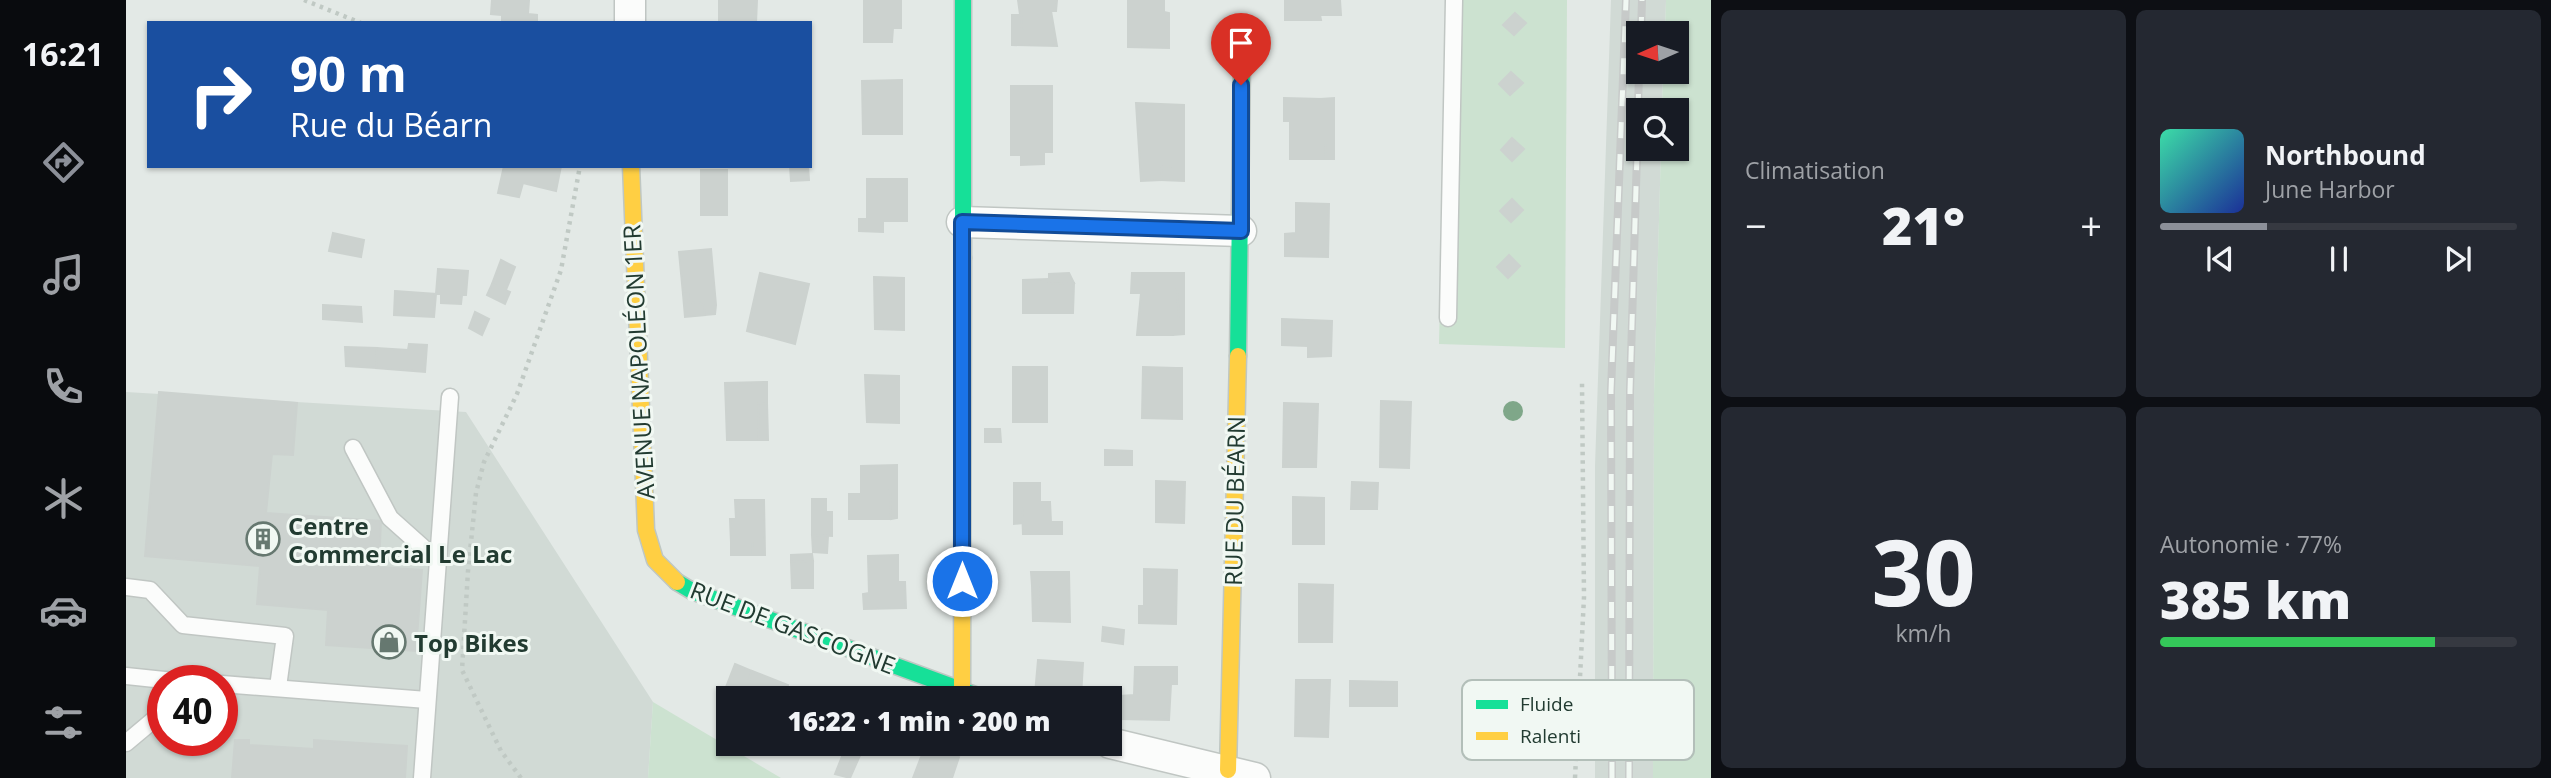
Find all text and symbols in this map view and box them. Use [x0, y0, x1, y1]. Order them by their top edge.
pin [1211, 13, 1271, 85]
north arrow [1626, 21, 1689, 84]
map controls [1626, 21, 1689, 161]
icon: arrive [1222, 24, 1260, 62]
text: 16:21 [22, 32, 104, 75]
text: 90 m [290, 40, 407, 106]
icon: right [175, 49, 266, 140]
button: search [1626, 98, 1689, 161]
text: Rue du Béarn [290, 103, 492, 146]
text: Northbound [2265, 137, 2426, 173]
icon: directions [39, 138, 88, 187]
text: Climatisation [1745, 154, 1885, 186]
text: June Harbor [2265, 173, 2395, 205]
text: 21° [1882, 189, 1965, 260]
text: − [1745, 199, 1767, 251]
text: + [2080, 199, 2102, 251]
street label: AVENUE NAPOLÉON 1ER [614, 224, 662, 500]
icon: previous [2201, 240, 2239, 278]
icon: pause [2320, 240, 2358, 278]
icon: next [2439, 240, 2477, 278]
icon: music [39, 250, 88, 299]
icon: phone [39, 362, 88, 411]
street label: RUE DU BÉARN [1216, 416, 1252, 586]
icon: climate [39, 474, 88, 523]
place label: Centre Commercial Le Lac [288, 509, 512, 570]
text: 30 [1871, 509, 1976, 633]
building icon: Centre Commercial Le Lac [244, 520, 282, 558]
text: Autonomie · 77% [2160, 528, 2342, 560]
position arrow [925, 544, 999, 618]
text: 385 km [2160, 563, 2351, 634]
street label: RUE DE GASCOGNE [686, 573, 900, 681]
icon: car [39, 586, 88, 635]
text: km/h [1896, 617, 1951, 649]
shop icon: Top Bikes [370, 623, 408, 661]
place label: Top Bikes [414, 626, 529, 659]
speed limit sign: 40 [147, 665, 238, 756]
legend [1462, 680, 1694, 760]
text: Fluide [1520, 691, 1573, 717]
icon: filters [39, 698, 88, 747]
text: 16:22 · 1 min · 200 m [788, 703, 1050, 739]
text: Ralenti [1520, 723, 1581, 749]

